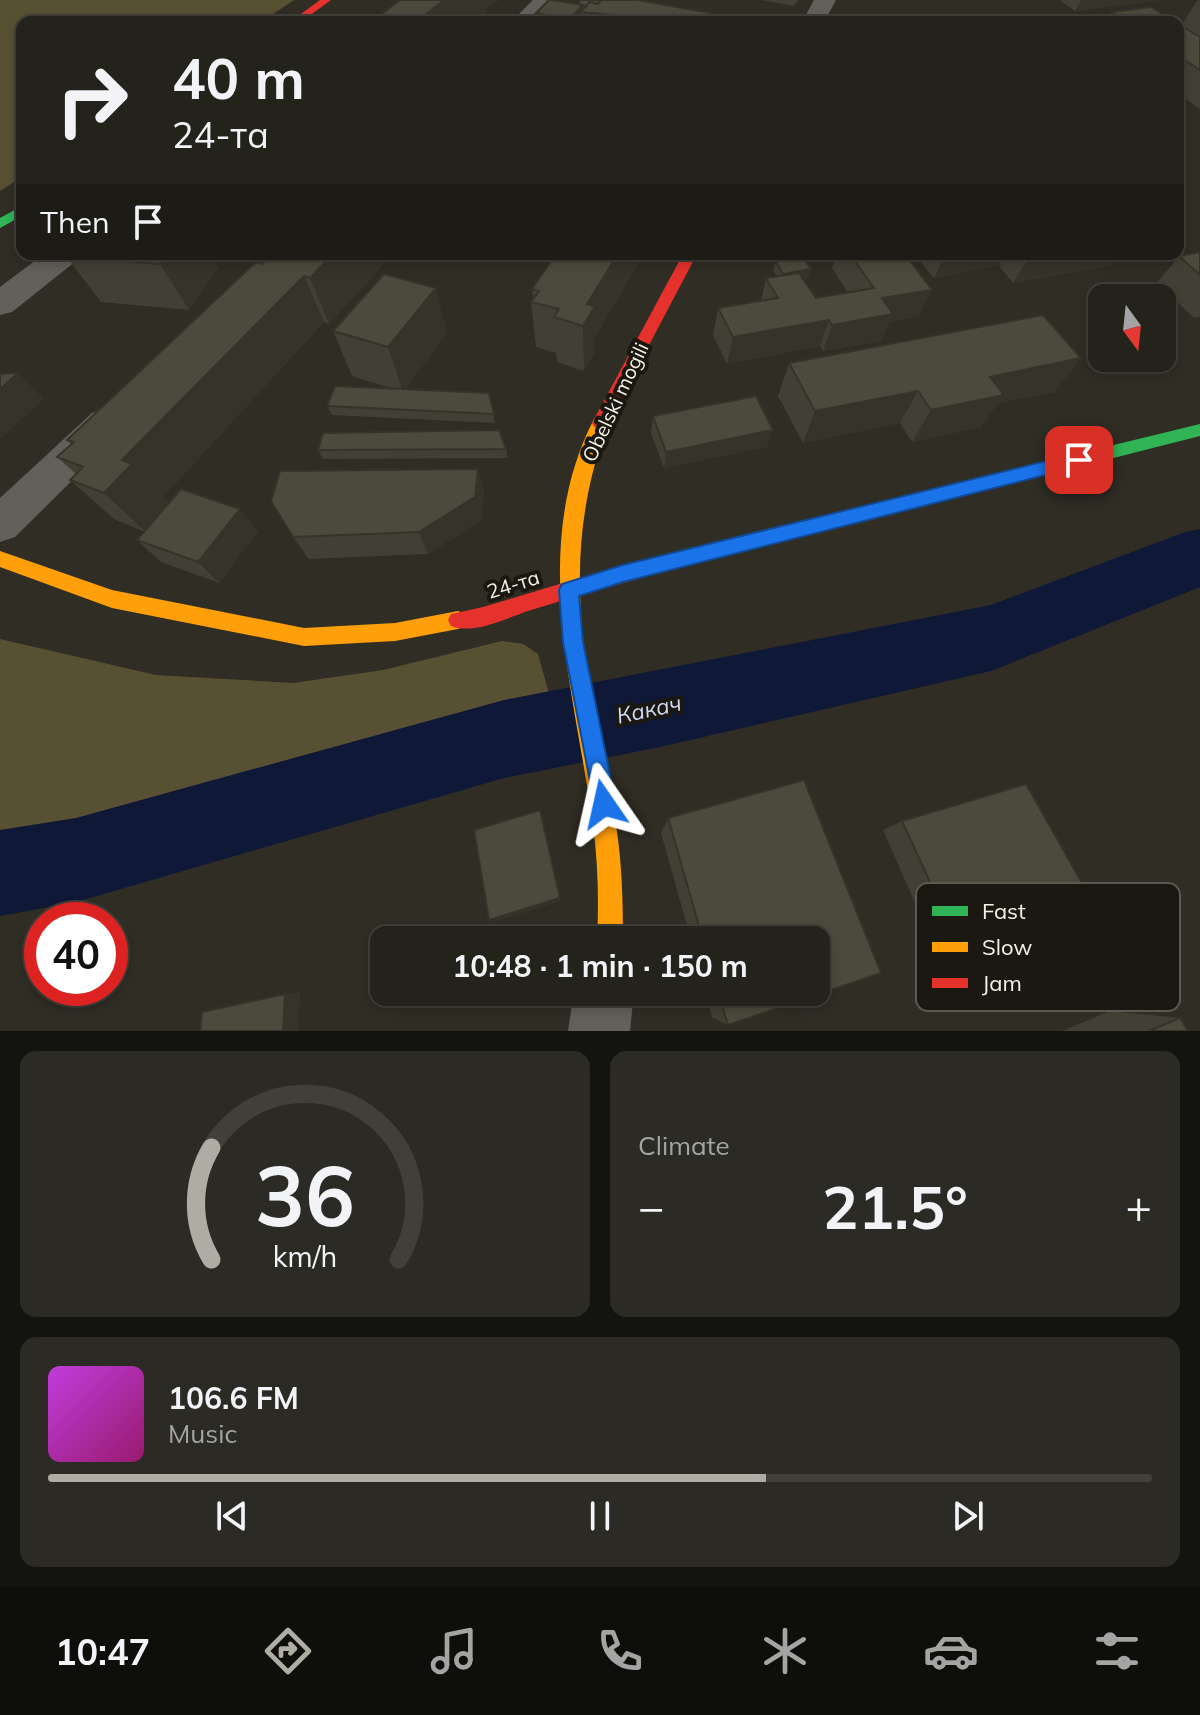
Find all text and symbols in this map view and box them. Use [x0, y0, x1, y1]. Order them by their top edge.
text: 40 m [172, 43, 305, 113]
icon: right [40, 48, 144, 152]
text: 24-та [172, 112, 269, 157]
icon: arrive [126, 200, 170, 244]
text: Then [40, 203, 110, 241]
north arrow [1088, 284, 1176, 372]
map controls [1088, 284, 1176, 372]
street label: Obelski mogili [576, 338, 654, 466]
pin [1045, 426, 1113, 494]
icon: arrive [1057, 438, 1101, 482]
street label: 24-та [484, 564, 542, 604]
water label: Какач [614, 688, 684, 730]
position arrow [562, 762, 646, 846]
legend [916, 883, 1180, 1011]
text: Fast [982, 897, 1026, 925]
speed limit sign: 40 [24, 902, 128, 1006]
text: Slow [982, 933, 1032, 961]
text: 10:48 · 1 min · 150 m [452, 947, 748, 985]
text: Jam [982, 969, 1022, 997]
text: Climate [638, 1129, 730, 1162]
text: 36 [255, 1142, 355, 1247]
text: 21.5° [822, 1169, 968, 1244]
text: − [638, 1179, 664, 1234]
text: + [1126, 1179, 1152, 1234]
text: km/h [273, 1238, 337, 1274]
text: 106.6 FM [168, 1379, 299, 1417]
text: Music [168, 1417, 237, 1450]
icon: previous [210, 1494, 254, 1538]
icon: pause [578, 1494, 622, 1538]
icon: next [946, 1494, 990, 1538]
icon: directions [260, 1623, 316, 1679]
icon: music [426, 1623, 482, 1679]
icon: phone [592, 1623, 648, 1679]
icon: climate [757, 1623, 813, 1679]
icon: car [923, 1623, 979, 1679]
icon: filters [1089, 1623, 1145, 1679]
text: 10:47 [55, 1629, 150, 1674]

